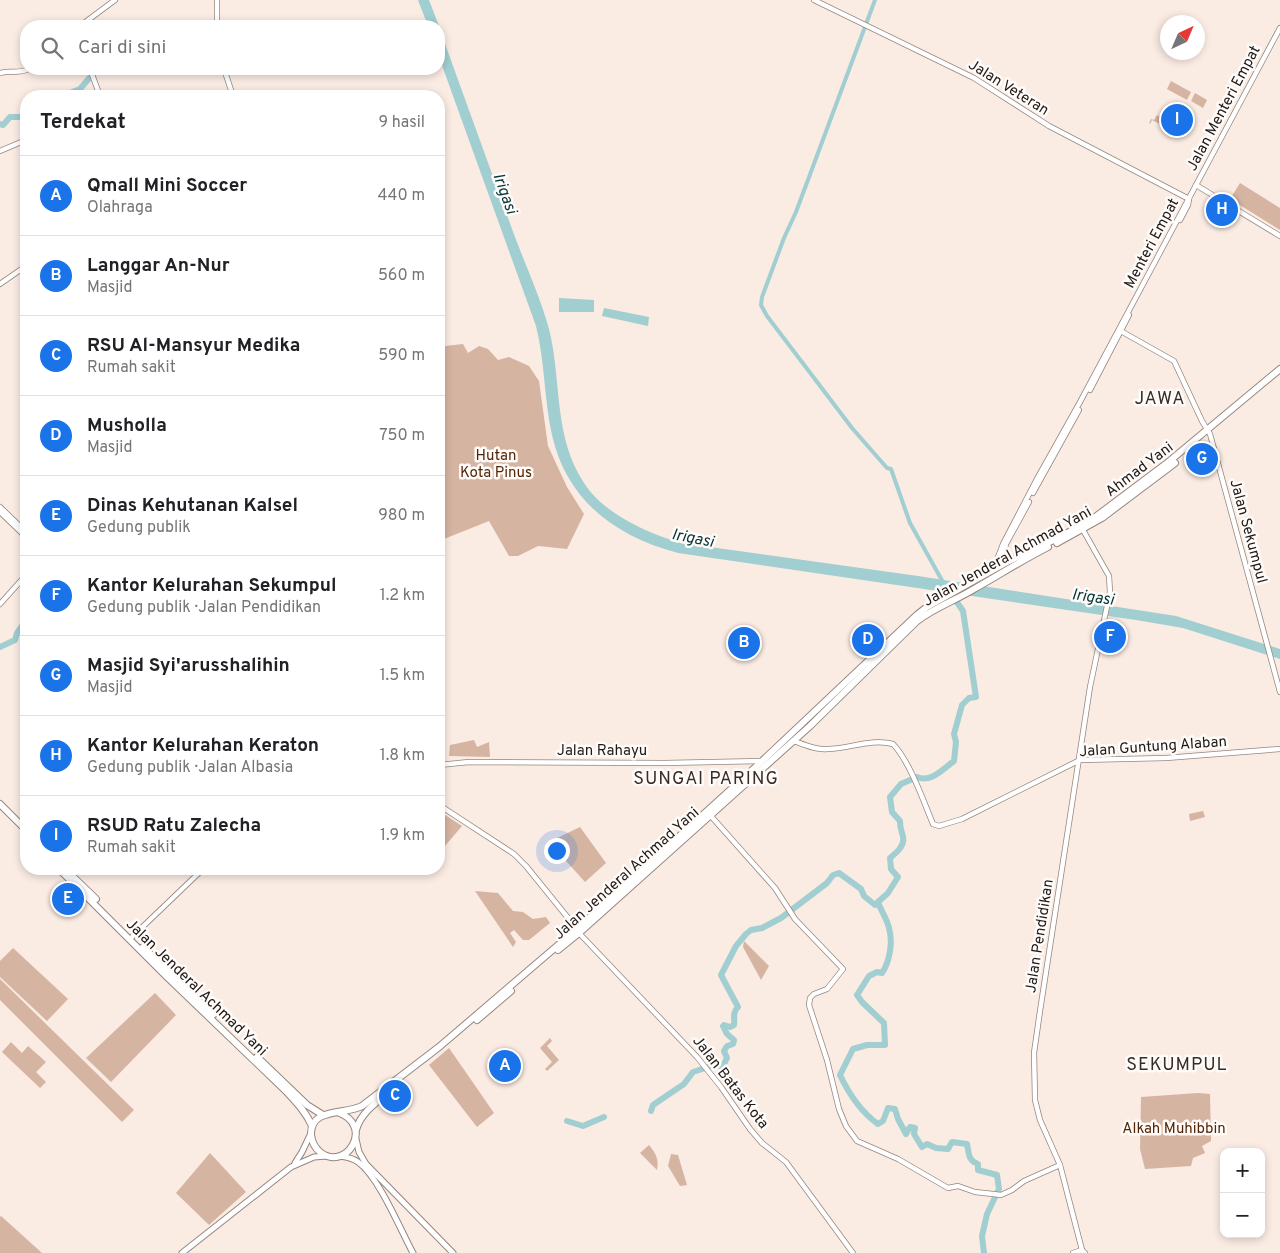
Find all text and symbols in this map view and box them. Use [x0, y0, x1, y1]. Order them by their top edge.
north arrow [1160, 15, 1205, 60]
search box [20, 20, 445, 75]
icon: search [38, 34, 66, 62]
text: Cari di sini [78, 36, 166, 60]
street label: Jalan Menteri Empat [1183, 43, 1265, 175]
street label: Jalan Veteran [964, 56, 1052, 121]
pin: I [1161, 101, 1193, 139]
text: Terdekat [40, 109, 126, 136]
text: 9 hasil [378, 113, 425, 133]
water label: Irigasi [487, 170, 521, 218]
text: Qmall Mini Soccer [87, 174, 247, 198]
text: A [50, 186, 62, 206]
text: 440 m [378, 186, 425, 206]
pin: H [1206, 191, 1238, 229]
street label: Menteri Empat [1121, 195, 1184, 292]
text: Olahraga [87, 198, 153, 218]
text: Langgar An-Nur [87, 254, 230, 278]
text: B [50, 266, 62, 286]
text: 560 m [378, 266, 425, 286]
text: Masjid [87, 278, 132, 298]
text: RSU Al-Mansyur Medika [87, 334, 300, 358]
text: C [51, 346, 61, 366]
text: 590 m [378, 346, 425, 366]
text: Rumah sakit [87, 358, 176, 378]
district label: JAWA [1134, 388, 1186, 411]
text: Musholla [87, 414, 167, 438]
text: D [50, 426, 62, 446]
text: 750 m [379, 426, 425, 446]
text: Masjid [87, 438, 132, 458]
street label: Ahmad Yani [1102, 439, 1178, 502]
pin: G [1186, 440, 1218, 478]
park label: Hutan Kota Pinus [460, 447, 532, 483]
street label: Jalan Sekumpul [1225, 477, 1271, 585]
text: Dinas Kehutanan Kalsel [87, 494, 298, 518]
street label: Jalan Jenderal Achmad Yani [920, 503, 1095, 612]
text: E [51, 506, 61, 526]
text: 980 m [378, 506, 425, 526]
text: Gedung publik [87, 518, 191, 538]
water label: Irigasi [670, 525, 716, 553]
text: Kantor Kelurahan Sekumpul [87, 574, 337, 598]
water label: Irigasi [1070, 585, 1116, 611]
text: F [51, 586, 61, 606]
text: 1.2 km [380, 586, 425, 606]
text: Gedung publik · Jalan Pendidikan [87, 598, 321, 618]
pin: F [1094, 618, 1126, 656]
pin: D [852, 621, 884, 659]
pin: B [728, 624, 760, 662]
text: Masjid Syi'arusshalihin [87, 654, 290, 678]
text: G [51, 666, 61, 686]
text: 1.5 km [380, 666, 425, 686]
text: Masjid [87, 678, 132, 698]
street label: Jalan Guntung Alaban [1079, 733, 1228, 762]
text: Kantor Kelurahan Keraton [87, 734, 319, 758]
street label: Jalan Rahayu [557, 742, 647, 761]
text: H [50, 746, 62, 766]
text: 1.8 km [380, 746, 425, 766]
text: Gedung publik · Jalan Albasia [87, 758, 293, 778]
district label: SUNGAI PARING [633, 768, 779, 791]
street label: Jalan Jenderal Achmad Yani [550, 804, 704, 945]
text: RSUD Ratu Zalecha [87, 814, 261, 838]
text: I [54, 826, 58, 846]
text: 1.9 km [380, 826, 425, 846]
text: Rumah sakit [87, 838, 176, 858]
your location [544, 838, 570, 864]
street label: Jalan Pendidikan [1022, 878, 1059, 995]
pin: E [52, 880, 84, 918]
street label: Jalan Jenderal Achmad Yani [121, 915, 271, 1061]
street label: Jalan Batas Kota [688, 1033, 772, 1133]
pin: A [489, 1047, 521, 1085]
district label: SEKUMPUL [1126, 1054, 1228, 1077]
pin: C [379, 1077, 411, 1115]
park label: Alkah Muhibbin [1122, 1120, 1226, 1139]
map controls [1220, 1148, 1265, 1238]
button: + [1220, 1148, 1265, 1193]
button: − [1220, 1193, 1265, 1238]

